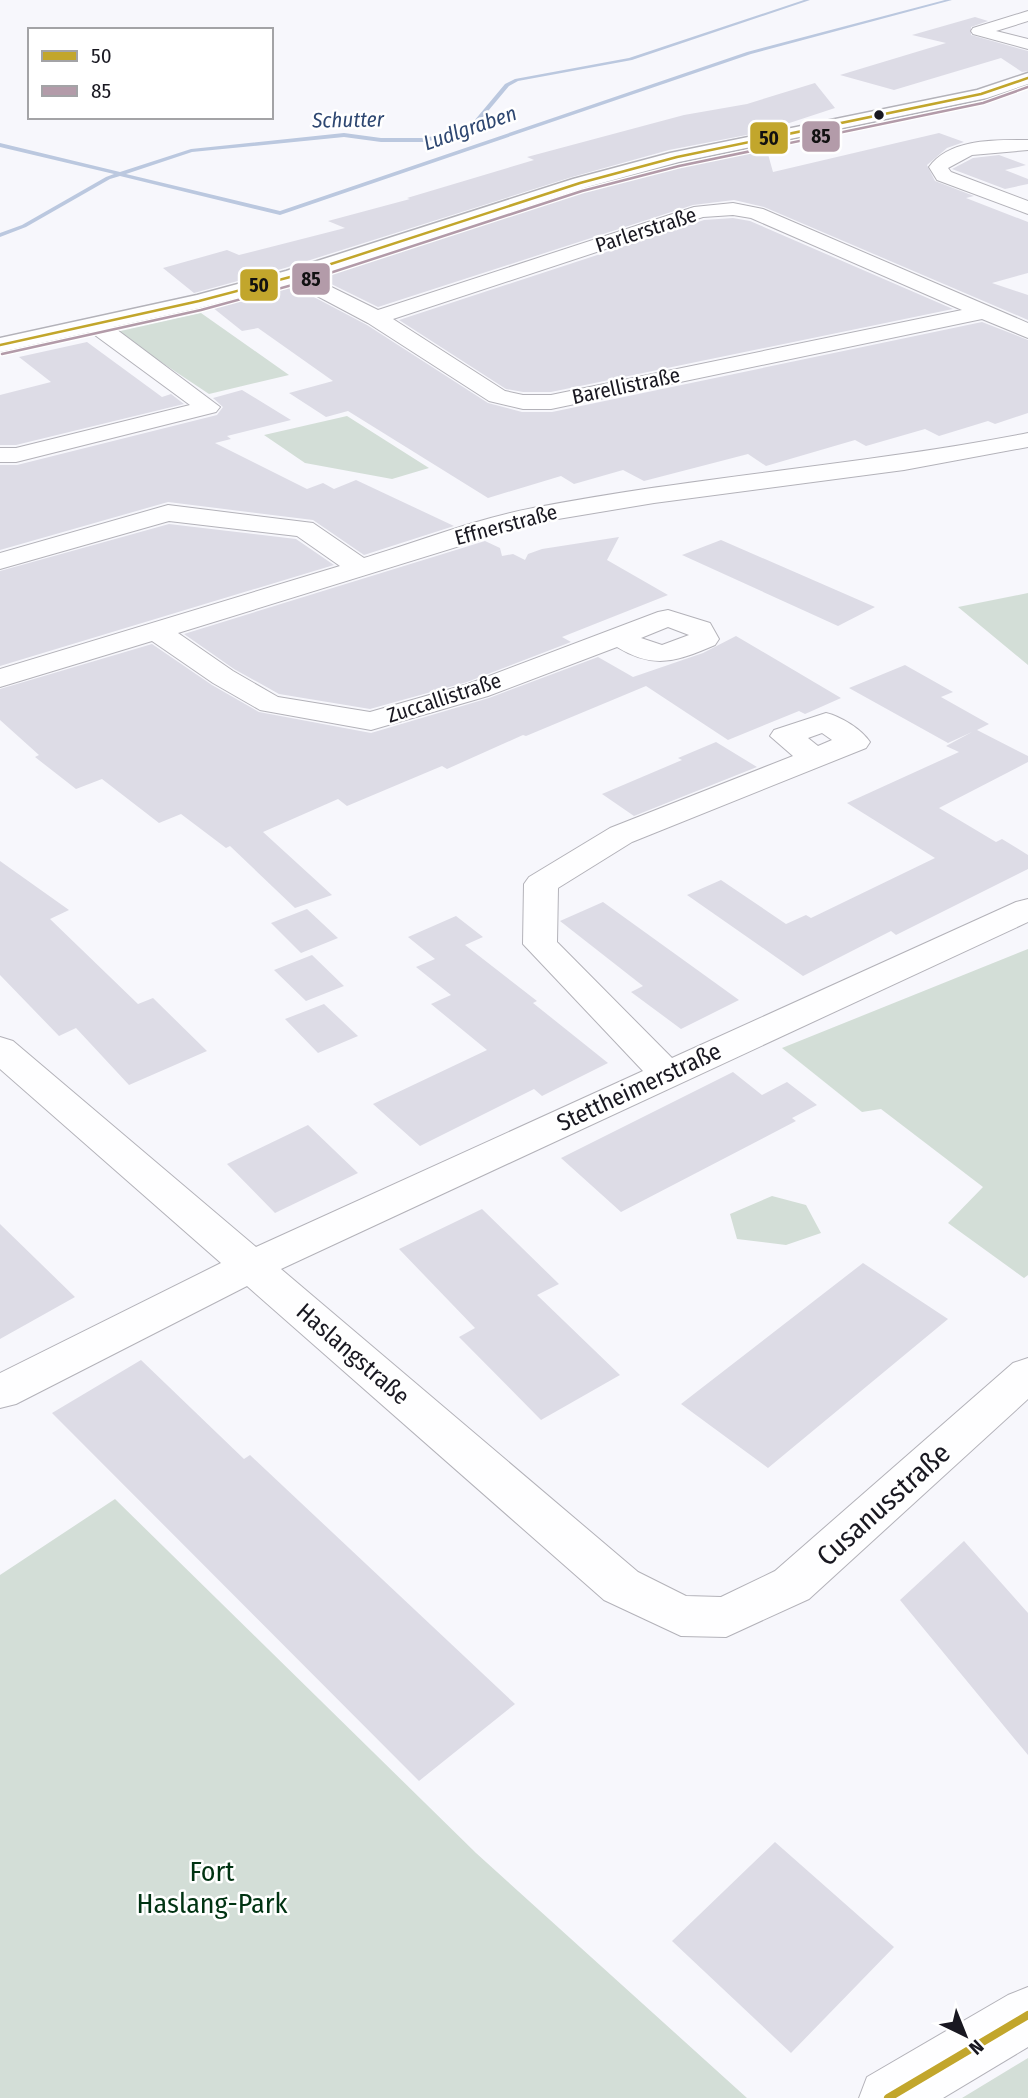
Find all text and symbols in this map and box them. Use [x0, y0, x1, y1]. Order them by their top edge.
legend [28, 28, 273, 119]
text: 50 [91, 43, 112, 69]
text: 85 [91, 78, 111, 104]
water label: Ludlgraben [420, 100, 520, 156]
water label: Schutter [311, 106, 385, 134]
unlabelled marker [872, 108, 886, 122]
line badge: 85 [801, 120, 841, 153]
line badge: 50 [749, 121, 789, 155]
text: 85 [811, 125, 831, 148]
text: 50 [759, 127, 779, 150]
street label: Parlerstraße [592, 201, 700, 259]
line badge: 85 [291, 262, 331, 296]
line badge: 50 [239, 268, 279, 302]
text: 85 [301, 268, 321, 291]
text: 50 [249, 274, 269, 297]
street label: Barellistraße [570, 362, 682, 410]
street label: Effnerstraße [452, 499, 560, 551]
street label: Zuccallistraße [384, 667, 504, 729]
street label: Stettheimerstraße [552, 1037, 726, 1137]
street label: Haslangstraße [291, 1297, 415, 1411]
street label: Cusanusstraße [810, 1436, 957, 1573]
park label: Fort Haslang-Park [136, 1855, 289, 1920]
north arrow [930, 2000, 1000, 2070]
text: N [964, 2035, 988, 2059]

